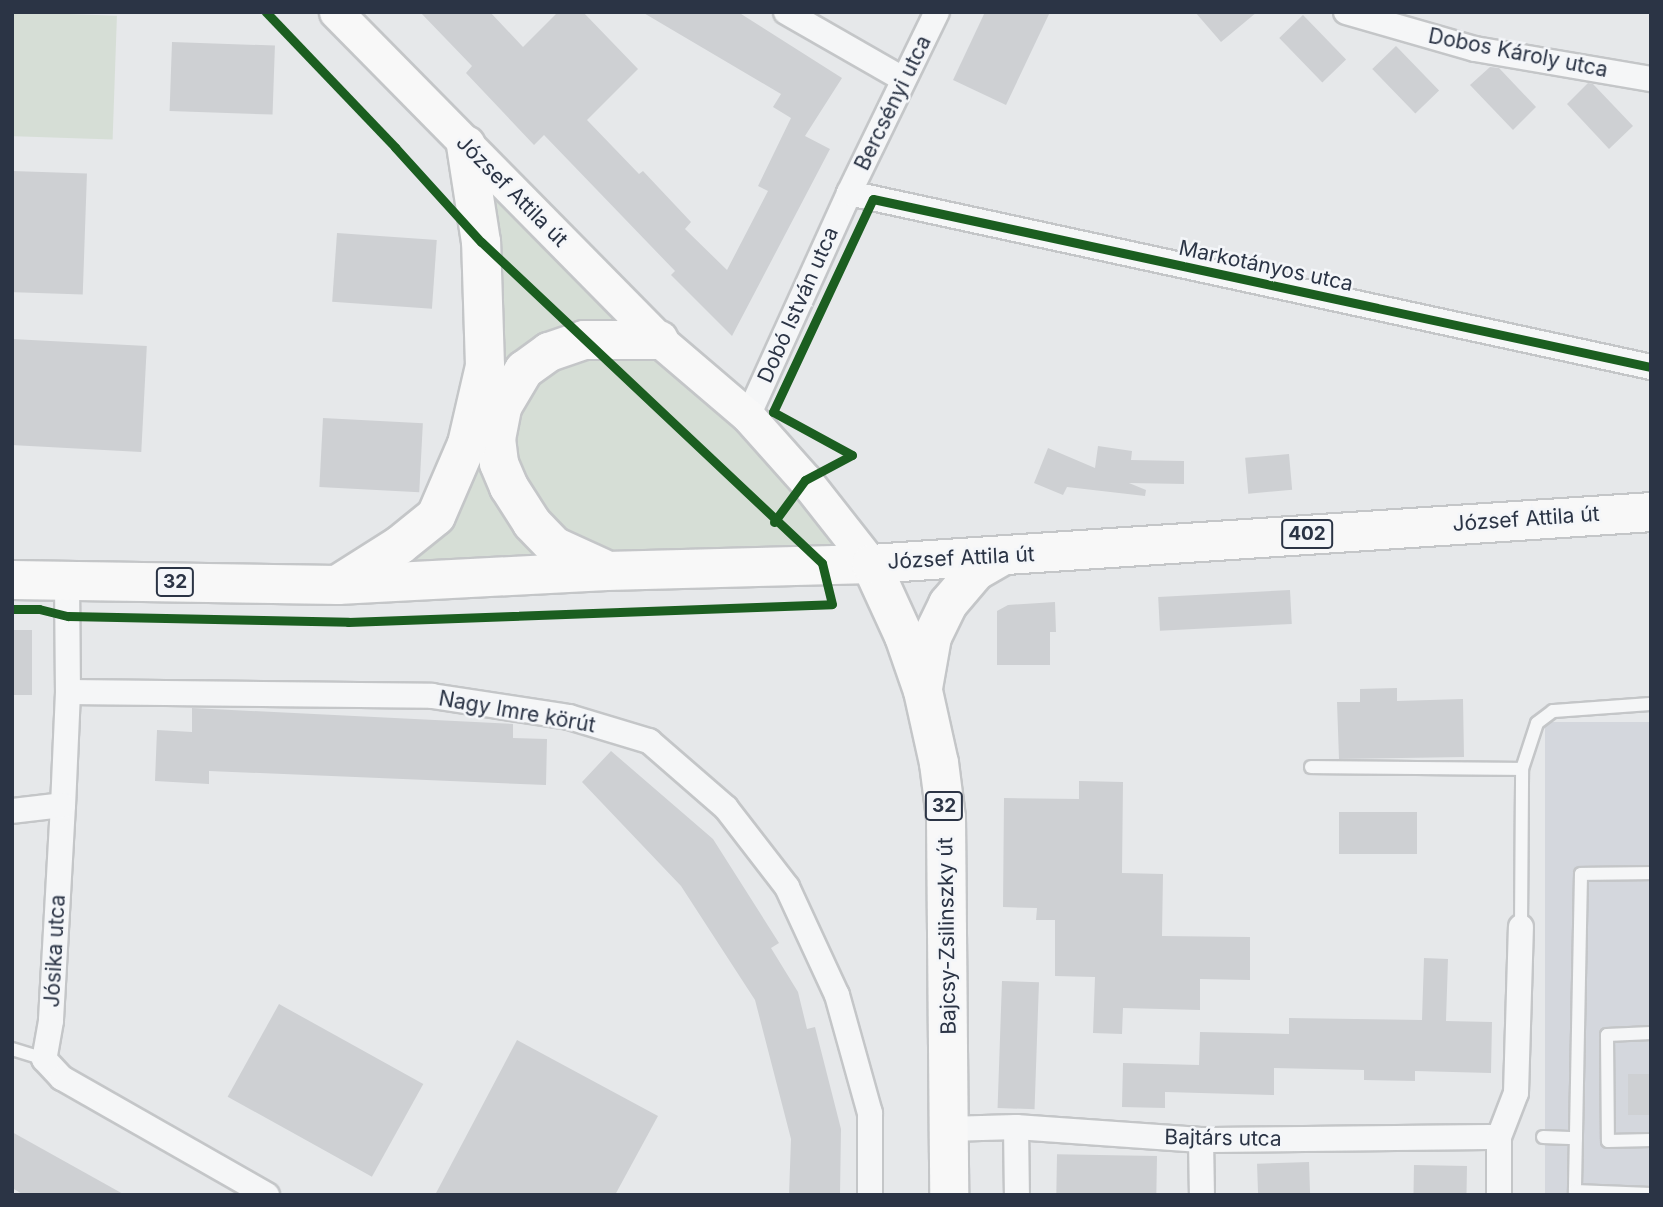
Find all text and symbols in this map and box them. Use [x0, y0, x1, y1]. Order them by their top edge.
street label: Dobos Károly utca [1426, 23, 1610, 83]
street label: Bercsényi utca [849, 31, 937, 175]
street label: József Attila út [451, 130, 573, 252]
street label: Dobó István utca [752, 223, 844, 387]
street label: Markotányos utca [1177, 235, 1355, 297]
street label: József Attila út [1452, 501, 1600, 537]
road number: 402 [1281, 519, 1333, 550]
street label: József Attila út [887, 542, 1035, 574]
road number: 32 [156, 566, 194, 597]
street label: Nagy Imre körút [437, 686, 597, 738]
road number: 32 [925, 790, 963, 821]
street label: Bajcsy-Zsilinszky út [933, 837, 961, 1035]
street label: Jósika utca [39, 894, 71, 1008]
street label: Bajtárs utca [1164, 1124, 1282, 1152]

